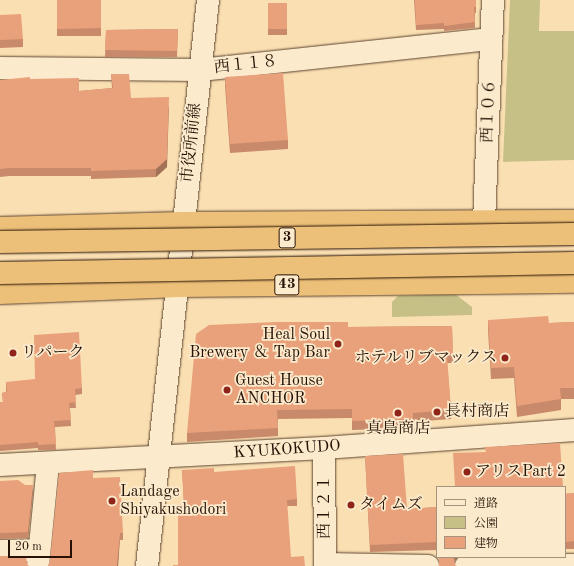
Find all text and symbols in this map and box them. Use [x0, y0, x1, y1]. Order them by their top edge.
street label: 西１１８ [213, 52, 279, 78]
street label: 西１０６ [478, 79, 500, 143]
street label: 市役所前線 [178, 102, 206, 184]
road number: 3 [278, 225, 296, 251]
road number: 43 [274, 272, 300, 298]
place label: Heal Soul Brewery ＆ Tap Bar [189, 325, 330, 363]
marker: Heal Soul Brewery ＆ Tap Bar [333, 339, 343, 349]
place label: リパーク [21, 343, 85, 363]
marker: リパーク [8, 348, 18, 358]
place label: ホテルリブマックス [353, 348, 497, 368]
marker: ホテルリブマックス [500, 353, 510, 363]
place label: Guest House ANCHOR [235, 371, 323, 409]
marker: Guest House ANCHOR [222, 385, 232, 395]
place label: 長村商店 [445, 402, 509, 422]
marker: 長村商店 [432, 407, 442, 417]
marker: 真島商店 [393, 408, 403, 418]
place label: 真島商店 [366, 419, 430, 439]
street label: KYUKOKUDO [233, 437, 341, 463]
place label: アリスPart 2 [475, 462, 567, 482]
marker: アリスPart 2 [462, 467, 472, 477]
street label: 西１２１ [315, 475, 335, 539]
place label: Landage Shiyakushodori [120, 482, 226, 520]
legend [436, 486, 566, 558]
place label: タイムズ [359, 495, 423, 515]
marker: Landage Shiyakushodori [107, 496, 117, 506]
text: 道路 [474, 498, 498, 510]
marker: タイムズ [346, 500, 356, 510]
text: 公園 [474, 518, 498, 530]
scale bar [10, 532, 74, 558]
text: 建物 [474, 538, 498, 550]
text: 20 m [15, 541, 42, 553]

